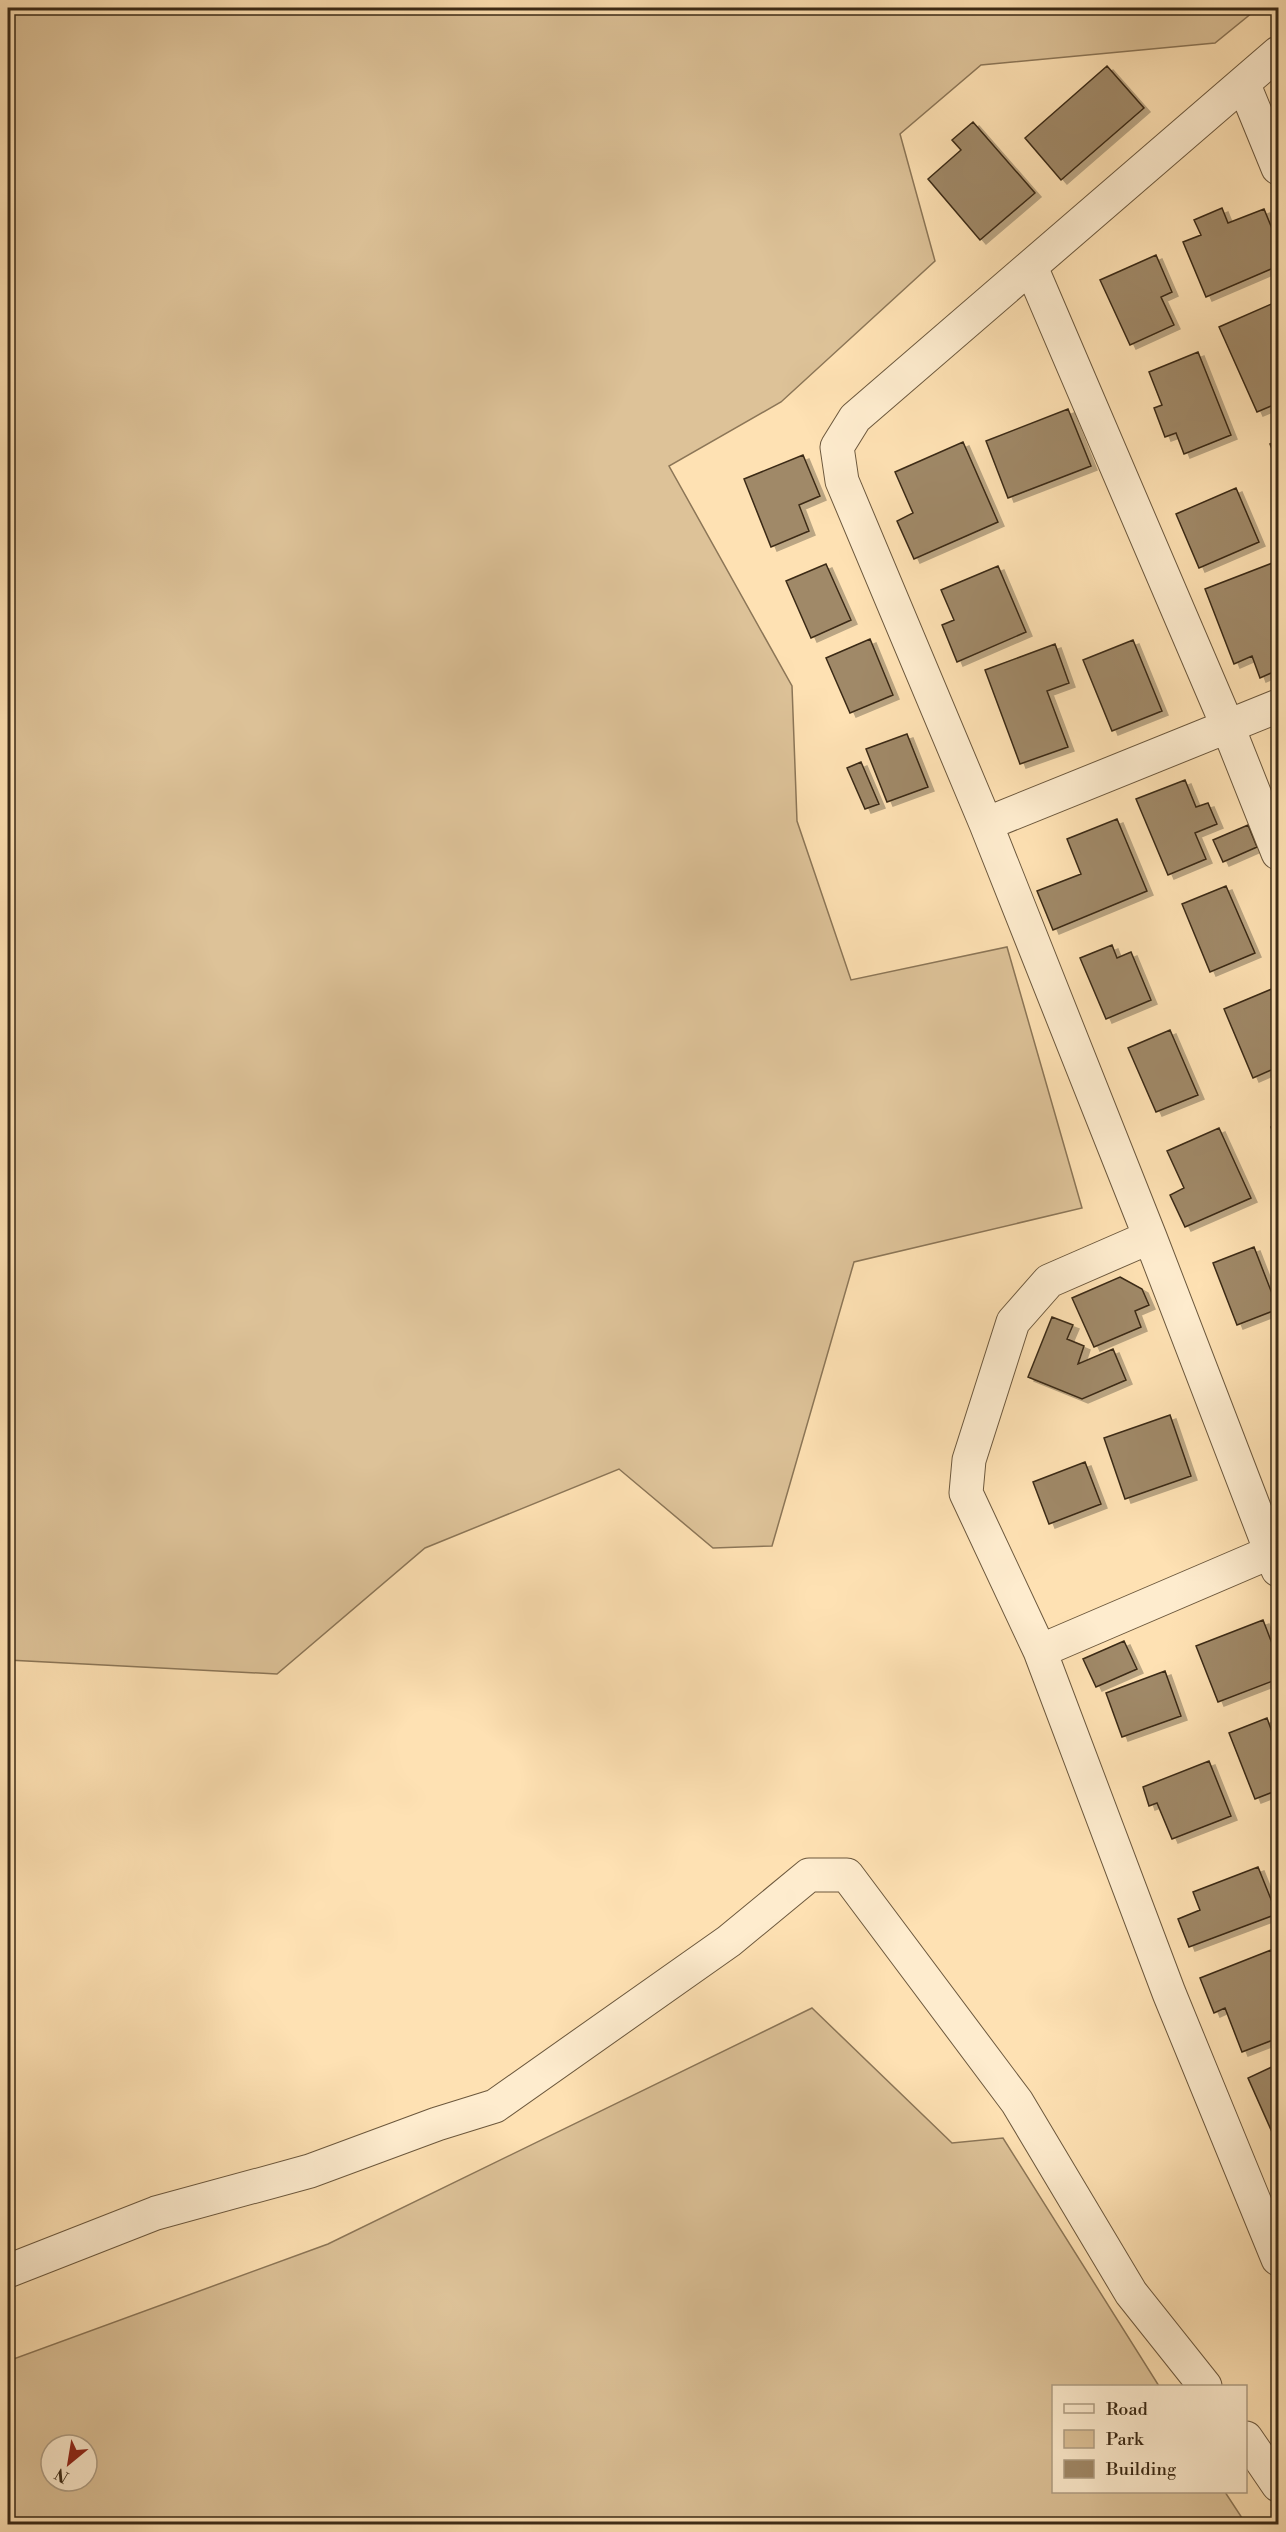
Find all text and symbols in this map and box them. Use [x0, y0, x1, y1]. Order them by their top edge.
legend [1052, 2385, 1247, 2493]
text: Road [1106, 2398, 1149, 2421]
text: Park [1106, 2428, 1145, 2451]
north arrow [39, 2433, 99, 2493]
text: Building [1105, 2458, 1177, 2481]
text: N [51, 2463, 72, 2487]

